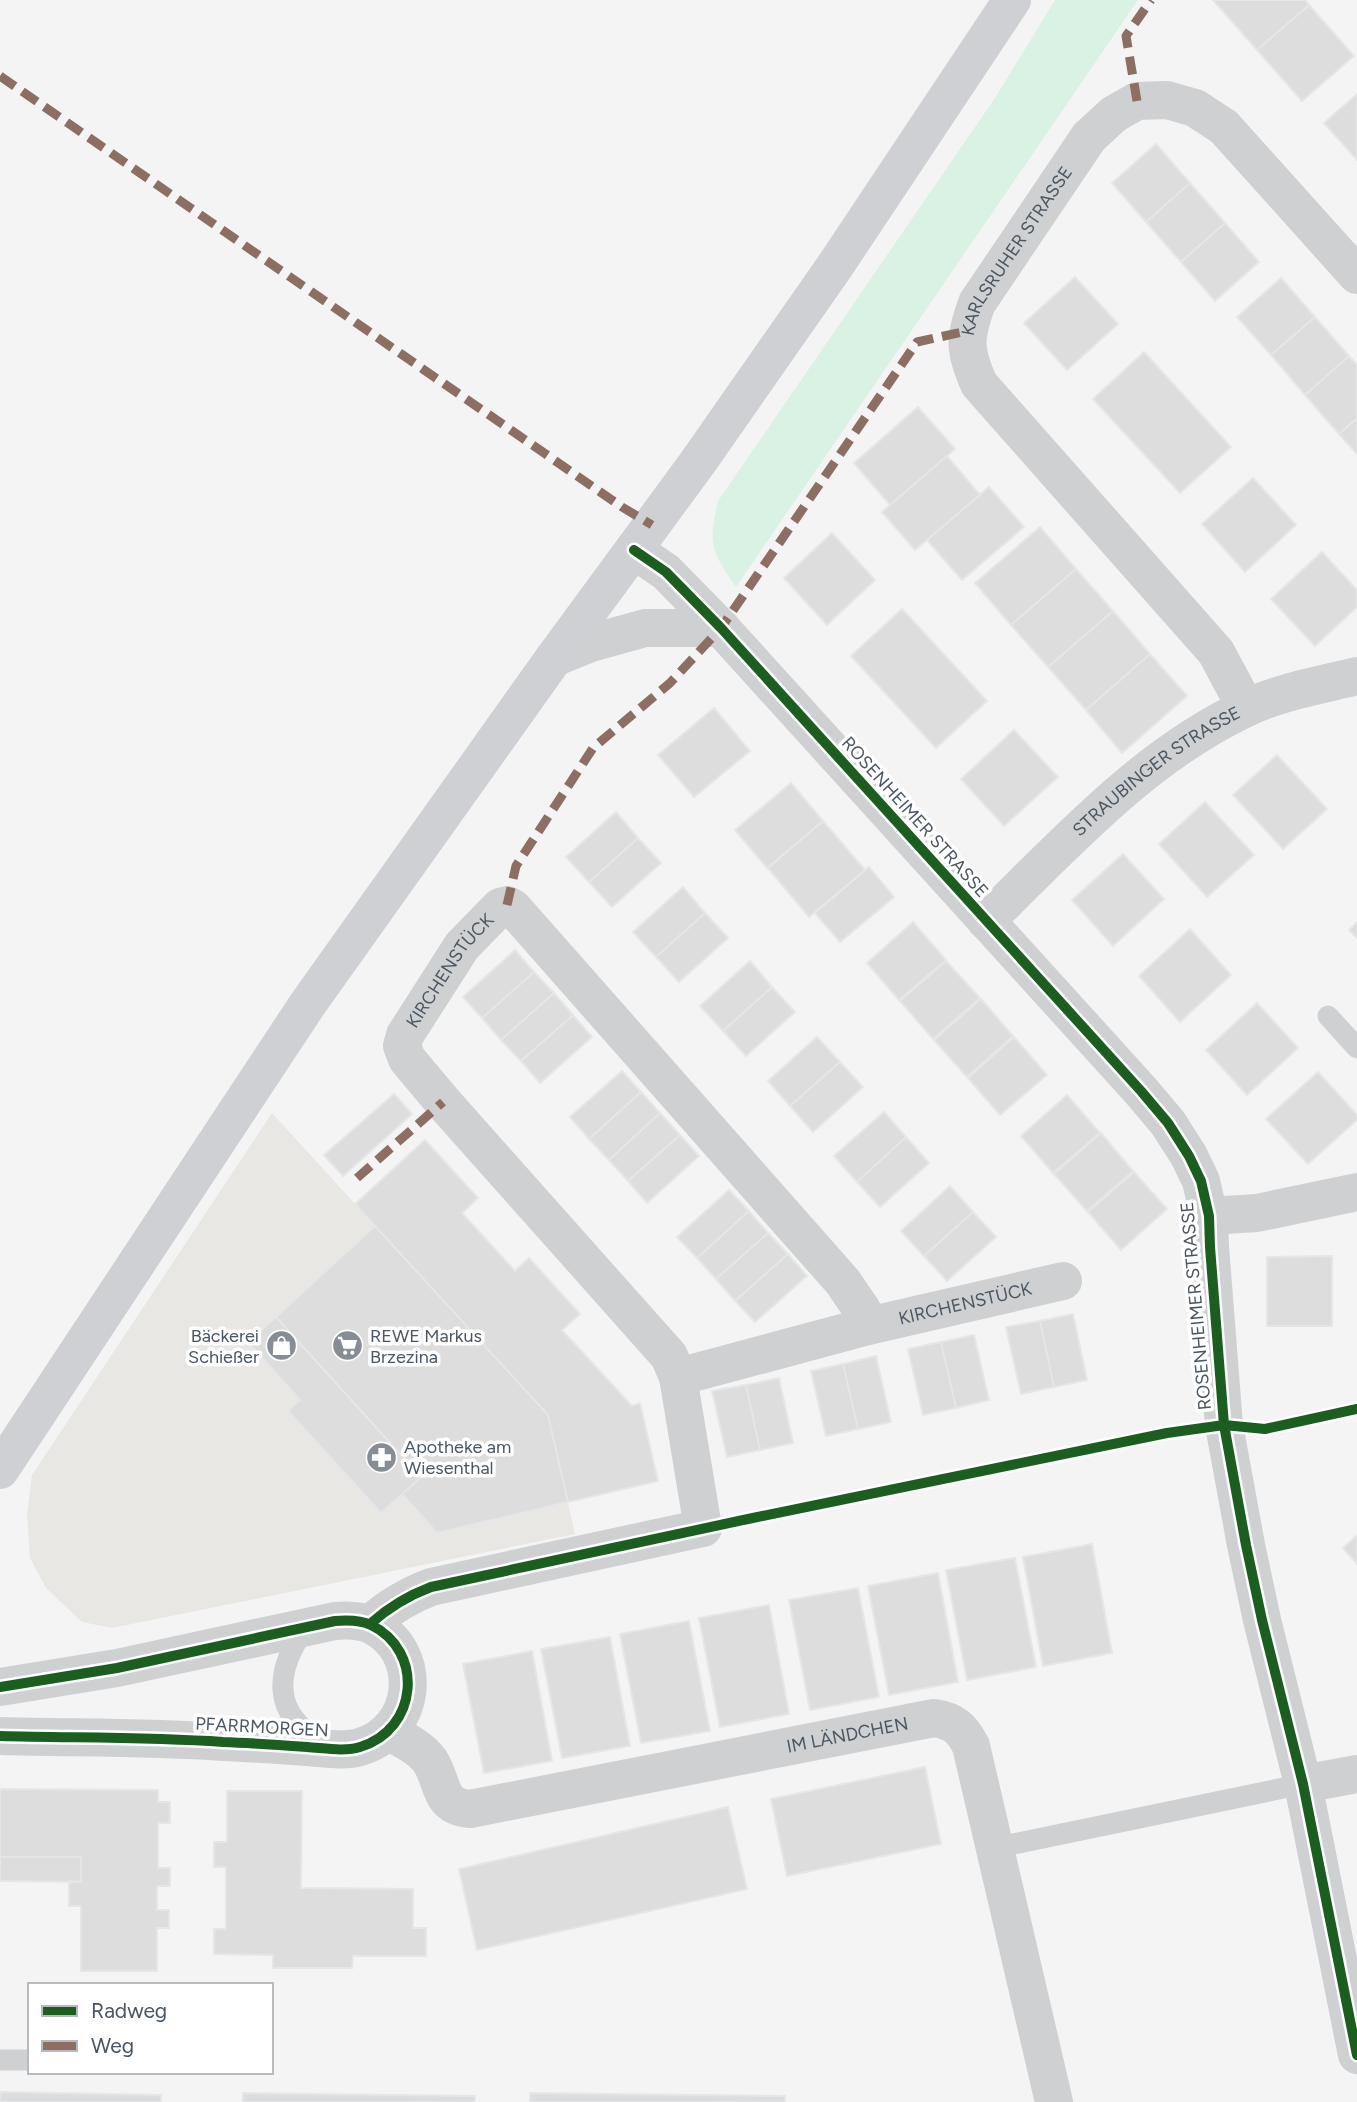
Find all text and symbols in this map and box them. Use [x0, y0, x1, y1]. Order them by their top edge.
street label: KARLSRUHER STRASSE [957, 162, 1077, 337]
street label: STRAUBINGER STRASSE [1068, 702, 1244, 841]
street label: ROSENHEIMER STRASSE [837, 732, 993, 902]
street label: KIRCHENSTÜCK [401, 909, 498, 1032]
street label: ROSENHEIMER STRASSE [1176, 1201, 1216, 1411]
street label: KIRCHENSTÜCK [896, 1278, 1034, 1330]
place label: Bäckerei Schießer [188, 1325, 259, 1368]
place label: REWE Markus Brzezina [370, 1325, 482, 1368]
shop icon: Bäckerei Schießer [265, 1329, 299, 1363]
supermarket icon: REWE Markus Brzezina [330, 1329, 364, 1363]
place label: Apotheke am Wiesenthal [404, 1436, 511, 1479]
pharmacy icon: Apotheke am Wiesenthal [364, 1440, 398, 1474]
street label: IM LÄNDCHEN [785, 1712, 910, 1758]
street label: PFARRMORGEN [195, 1713, 329, 1741]
legend [28, 1983, 273, 2074]
text: Radweg [91, 1998, 167, 2023]
text: Weg [91, 2033, 134, 2058]

